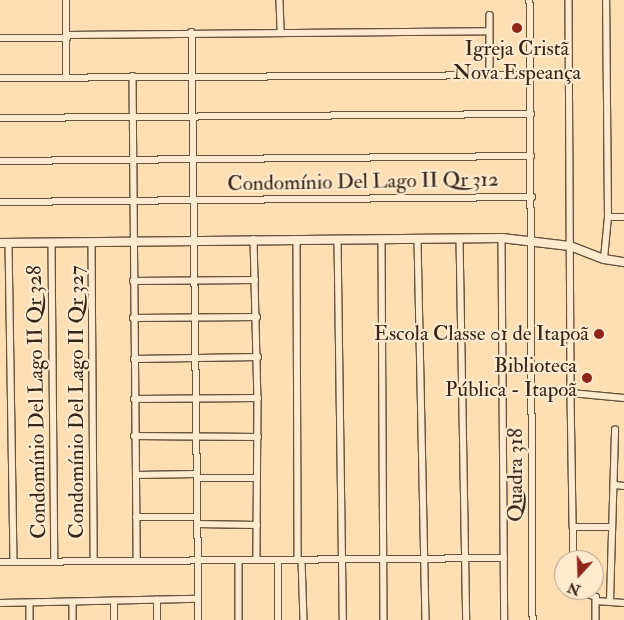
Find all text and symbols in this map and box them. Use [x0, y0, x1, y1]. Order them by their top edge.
marker: Igreja Cristã Nova Espeança [511, 22, 523, 34]
place label: Igreja Cristã Nova Espeança [453, 36, 581, 86]
street label: Condomínio Del Lago II Qr 312 [227, 167, 499, 197]
street label: Condomínio Del Lago II Qr 328 [22, 265, 52, 539]
street label: Condomínio Del Lago II Qr 327 [64, 265, 90, 539]
place label: Escola Classe 01 de Itapoã [374, 321, 589, 347]
marker: Escola Classe 01 de Itapoã [593, 328, 605, 340]
place label: Biblioteca Pública - Itapoã [445, 353, 577, 403]
marker: Biblioteca Pública - Itapoã [581, 372, 593, 384]
street label: Quadra 318 [503, 428, 529, 522]
north arrow [554, 550, 604, 600]
text: N [565, 578, 583, 599]

